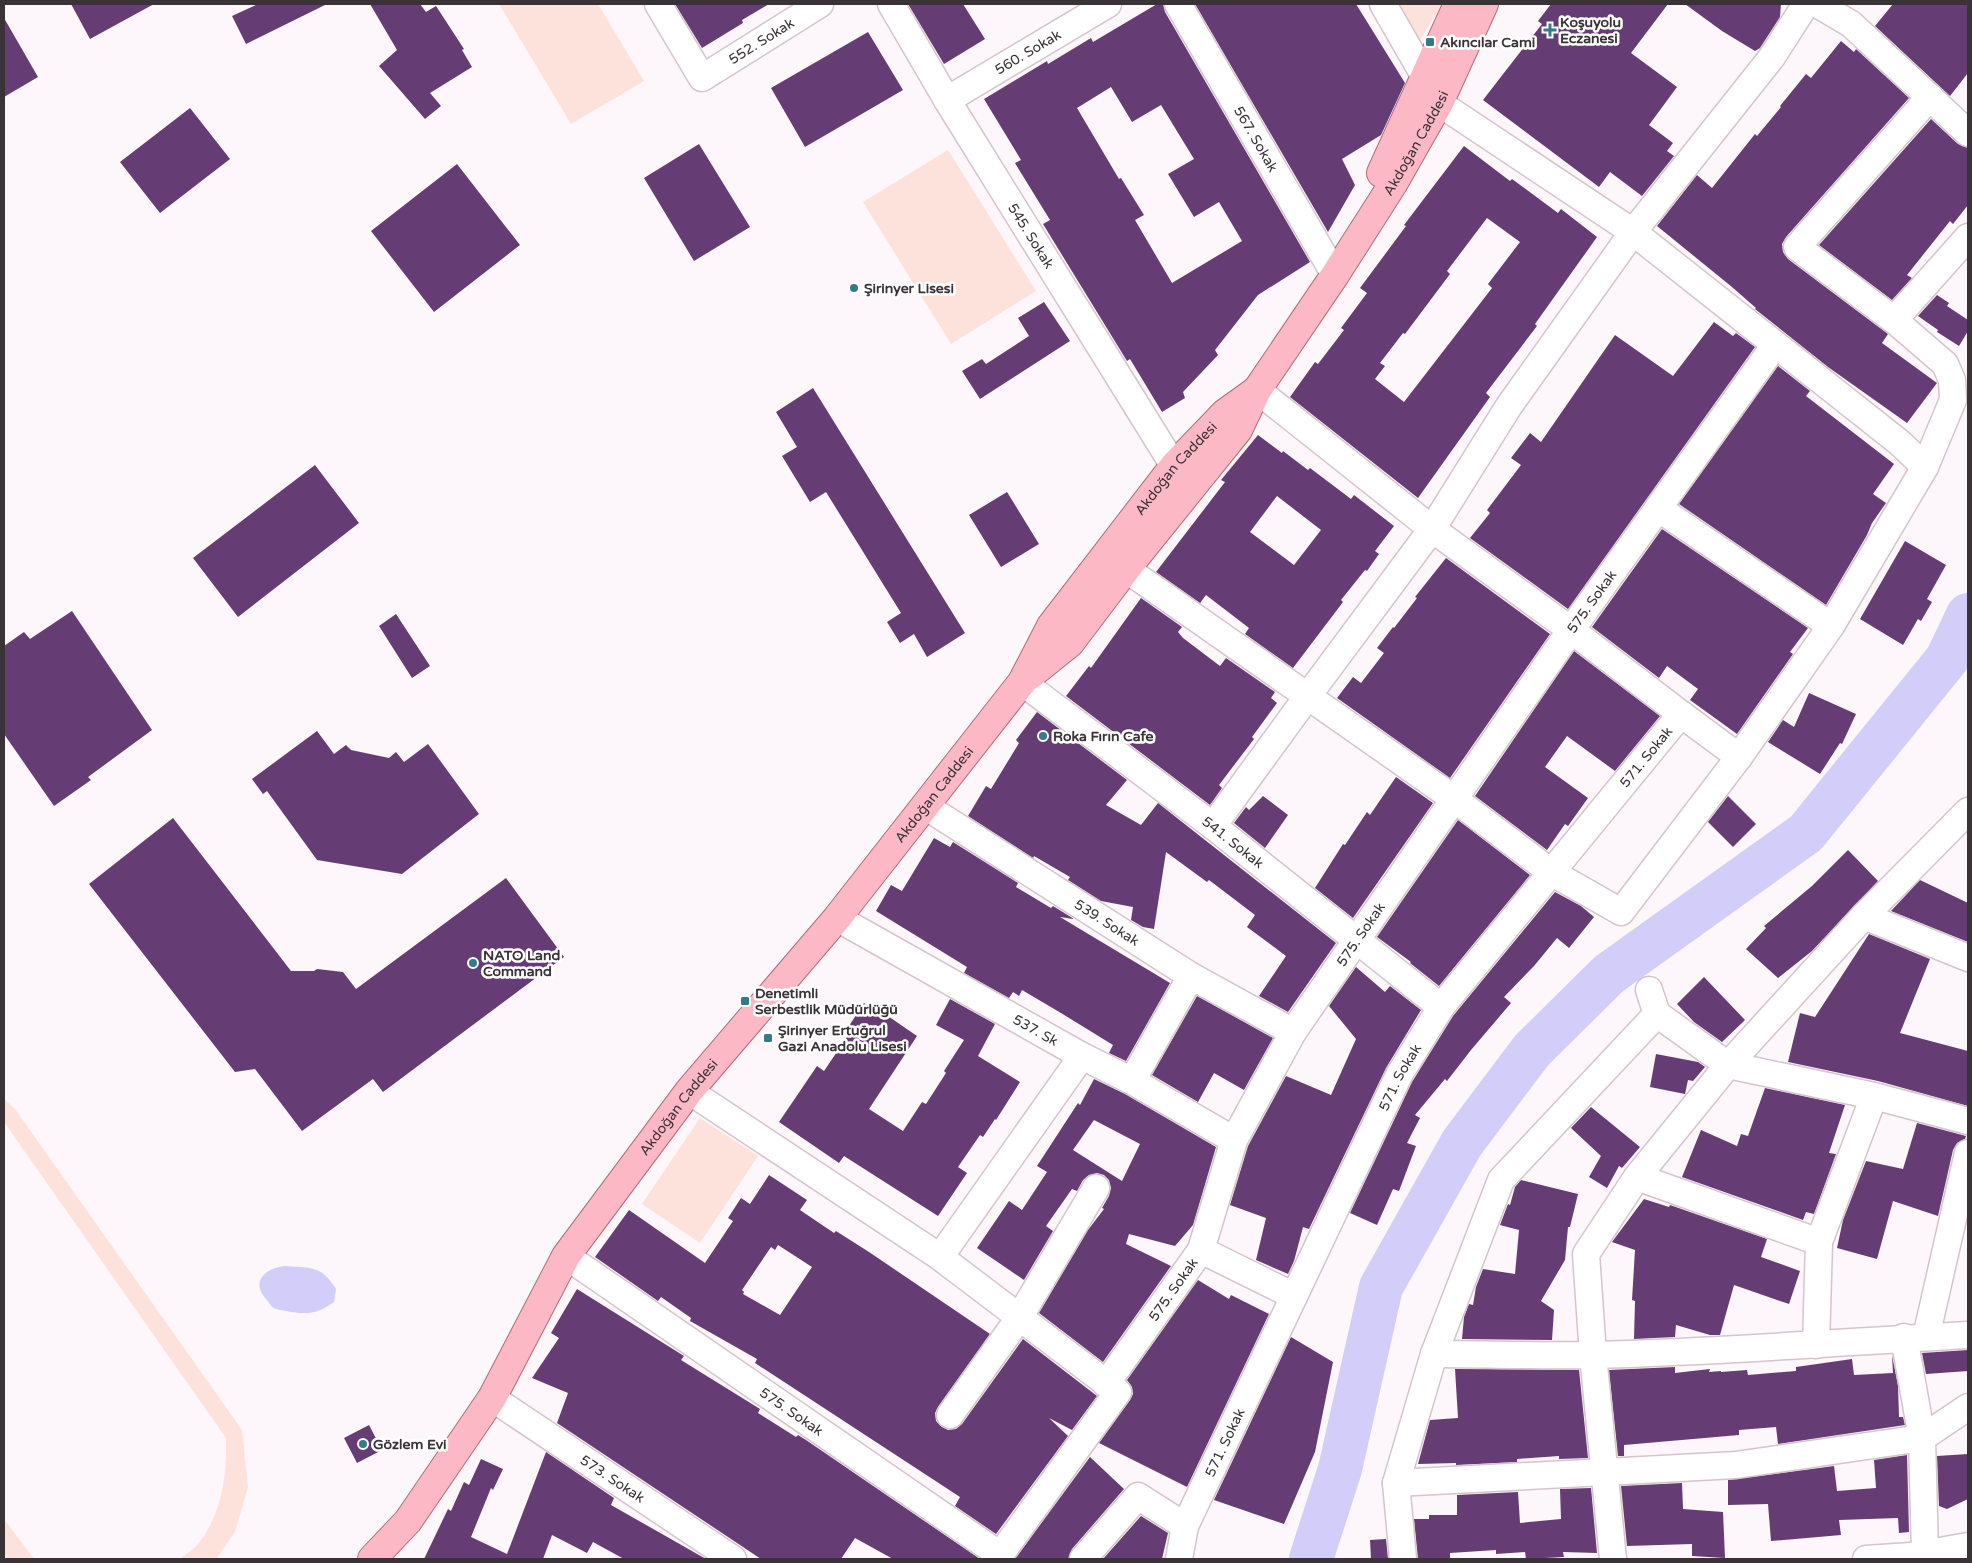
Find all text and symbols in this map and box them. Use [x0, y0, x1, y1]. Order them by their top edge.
street label: 552. Sokak [726, 14, 798, 68]
place label: Koşuyolu Eczanesi [1560, 14, 1621, 47]
marker: Koşuyolu Eczanesi [1544, 24, 1556, 36]
street label: 560. Sokak [992, 26, 1064, 78]
place label: Akıncılar Cami [1440, 34, 1535, 51]
marker: Akıncılar Cami [1424, 36, 1436, 48]
street label: Akdoğan Caddesi [1380, 88, 1452, 199]
street label: 567. Sokak [1230, 103, 1282, 175]
street label: 545. Sokak [1004, 200, 1058, 272]
place label: Şirinyer Lisesi [864, 280, 954, 297]
marker: Şirinyer Lisesi [848, 282, 860, 294]
street label: Akdoğan Caddesi [1131, 419, 1221, 519]
street label: 575. Sokak [1563, 567, 1620, 637]
street label: 571. Sokak [1616, 723, 1676, 791]
place label: Roka Fırın Cafe [1053, 728, 1153, 745]
marker: Roka Fırın Cafe [1037, 730, 1049, 742]
street label: Akdoğan Caddesi [891, 743, 977, 846]
street label: 541. Sokak [1199, 813, 1267, 872]
street label: 539. Sokak [1071, 896, 1143, 950]
street label: 575. Sokak [1333, 899, 1389, 970]
place label: NATO Land Command [483, 947, 560, 980]
marker: NATO Land Command [467, 957, 479, 969]
place label: Denetimli Serbestlik Müdürlüğü [755, 985, 898, 1018]
marker: Denetimli Serbestlik Müdürlüğü [739, 995, 751, 1007]
street label: 537. Sk [1010, 1011, 1061, 1050]
place label: Şirinyer Ertuğrul Gazi Anadolu Lisesi [778, 1022, 907, 1055]
marker: Şirinyer Ertuğrul Gazi Anadolu Lisesi [762, 1032, 774, 1044]
street label: 571. Sokak [1375, 1041, 1425, 1114]
street label: Akdoğan Caddesi [636, 1056, 722, 1159]
street label: 575. Sokak [1145, 1254, 1202, 1325]
street label: 575. Sokak [756, 1384, 827, 1440]
street label: 571. Sokak [1202, 1405, 1249, 1480]
place label: Gözlem Evi [373, 1436, 447, 1453]
marker: Gözlem Evi [357, 1438, 369, 1450]
street label: 573. Sokak [577, 1451, 648, 1507]

